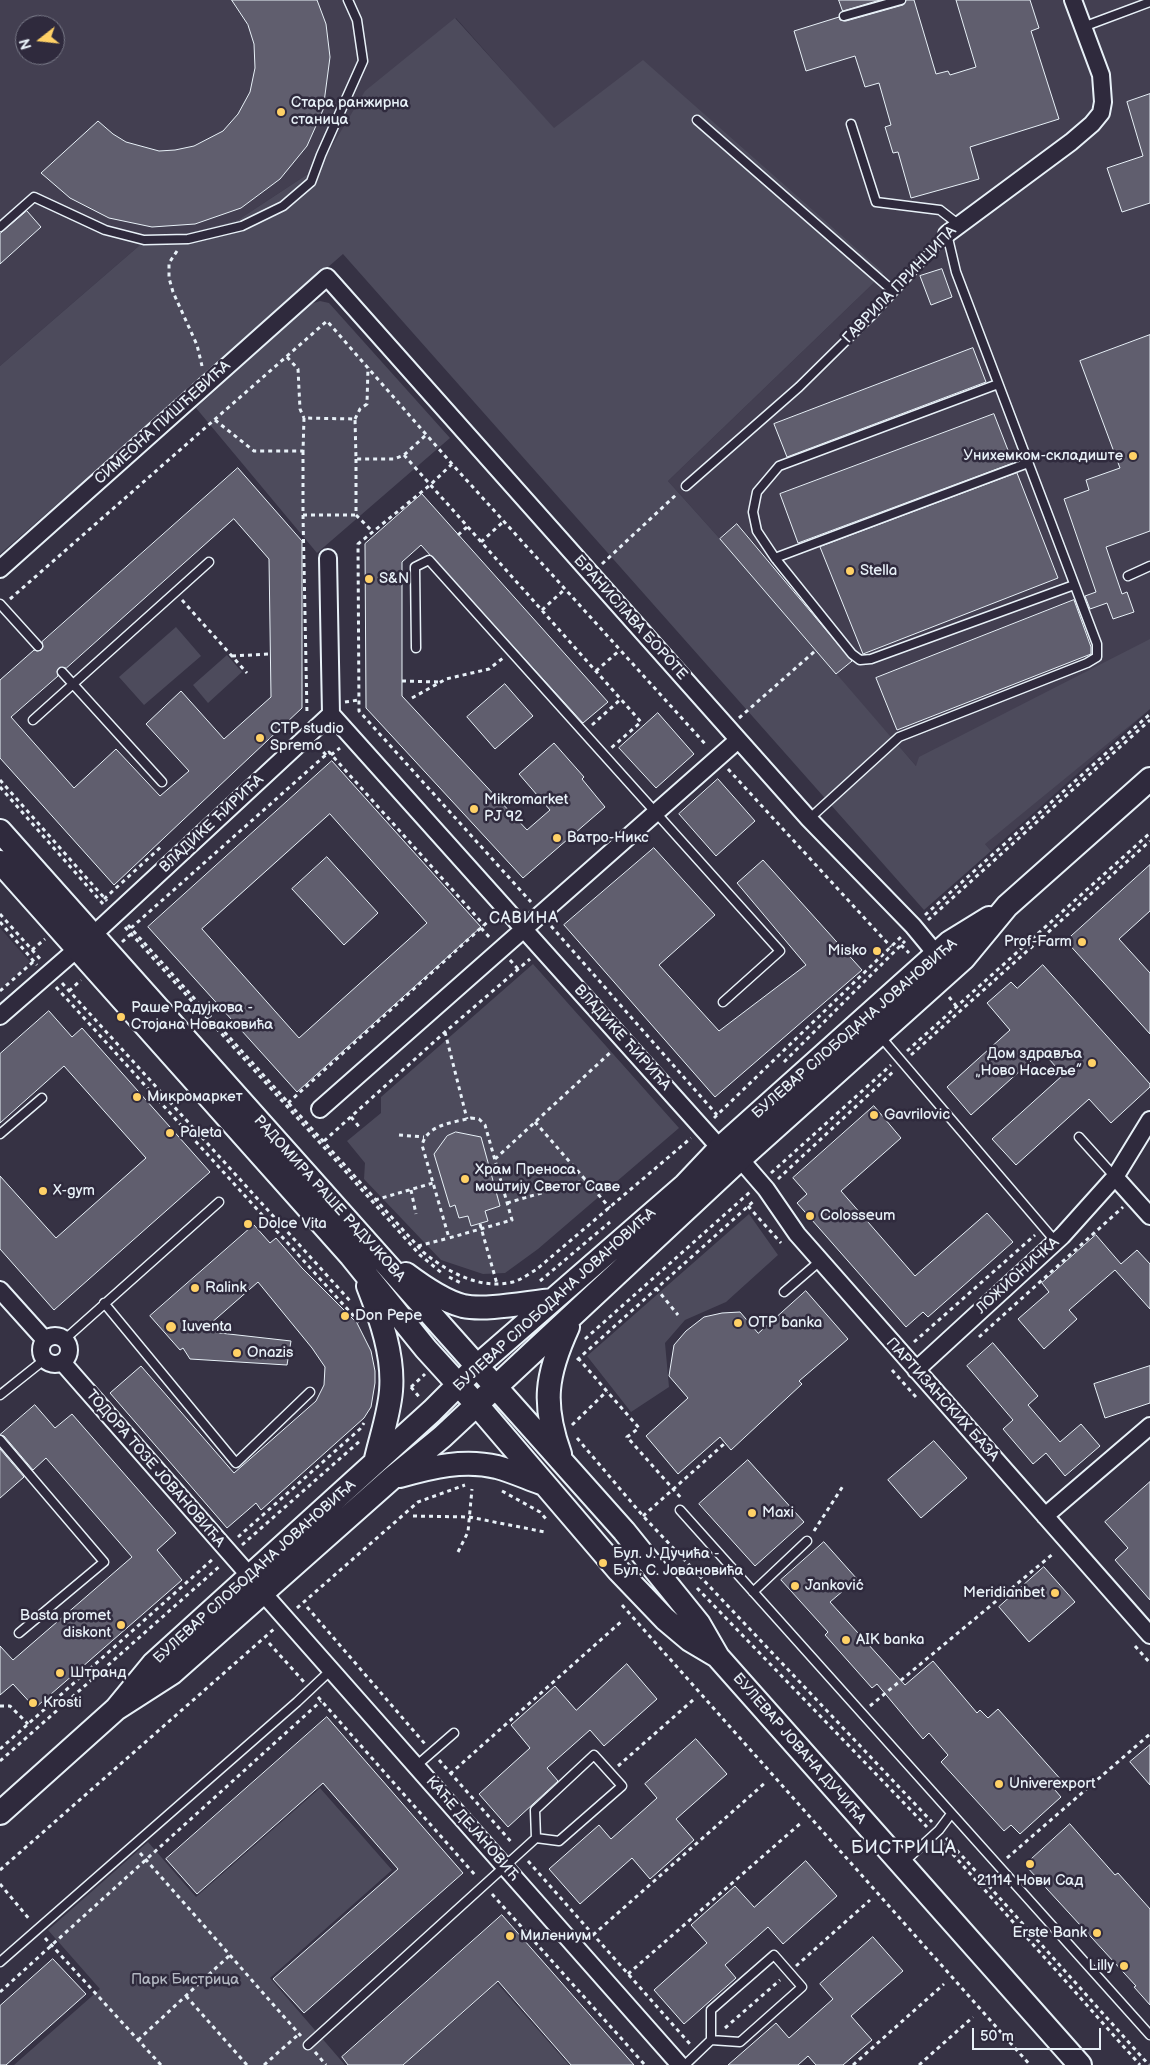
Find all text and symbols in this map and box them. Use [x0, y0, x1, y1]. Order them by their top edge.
north arrow [15, 15, 65, 65]
text: N [16, 37, 36, 51]
place label: Стара ранжирна станица [291, 94, 409, 129]
marker: Стара ранжирна станица [275, 106, 287, 118]
street label: ГАВРИЛА ПРИНЦИПА [839, 223, 961, 347]
street label: СИМЕОНА ПИШЋЕВИЋА [91, 357, 235, 489]
place label: Унихемком-складиште [963, 447, 1123, 465]
marker: Унихемком-складиште [1127, 450, 1139, 462]
street label: БРАНИСЛАВА БОРОТЕ [569, 552, 691, 684]
place label: Stella [860, 562, 897, 580]
marker: Stella [844, 565, 856, 577]
place label: S&N [379, 570, 409, 588]
marker: S&N [363, 573, 375, 585]
place label: CTP studio Spremo [270, 720, 344, 755]
marker: CTP studio Spremo [254, 732, 266, 744]
street label: ВЛАДИКЕ ЋИРИЋА [156, 771, 268, 877]
place label: Mikromarket PJ 92 [484, 791, 568, 826]
marker: Mikromarket PJ 92 [468, 803, 480, 815]
place label: Ватро-Никс [567, 829, 649, 847]
marker: Ватро-Никс [551, 832, 563, 844]
district label: САВИНА [488, 909, 560, 929]
place label: Prof-Farm [1004, 933, 1072, 951]
street label: БУЛЕВАР СЛОБОДАНА ЈОВАНОВИЋА [749, 935, 961, 1123]
marker: Prof-Farm [1076, 936, 1088, 948]
place label: Misko [828, 942, 867, 960]
marker: Misko [871, 945, 883, 957]
street label: ВЛАДИКЕ ЋИРИЋА [570, 982, 674, 1094]
place label: Раше Радујкова - Стојана Новаковића [131, 999, 273, 1034]
marker: Раше Радујкова - Стојана Новаковића [115, 1011, 127, 1023]
place label: Дом здравља „Ново Насеље” [975, 1045, 1082, 1080]
marker: Дом здравља „Ново Насеље” [1086, 1057, 1098, 1069]
place label: Микромаркет [147, 1088, 243, 1106]
marker: Микромаркет [131, 1091, 143, 1103]
place label: Gavrilovic [884, 1106, 950, 1124]
marker: Gavrilovic [868, 1109, 880, 1121]
street label: РАДОМИРА РАШЕ РАДУЈКОВА [249, 1112, 409, 1286]
place label: Paleta [180, 1124, 222, 1142]
marker: Paleta [164, 1127, 176, 1139]
place label: Храм Преноса моштију Светог Саве [475, 1161, 620, 1196]
marker: Храм Преноса моштију Светог Саве [459, 1173, 471, 1185]
place label: X-gym [53, 1182, 95, 1200]
marker: X-gym [37, 1185, 49, 1197]
street label: БУЛЕВАР СЛОБОДАНА ЈОВАНОВИЋА [450, 1204, 660, 1396]
place label: Colosseum [820, 1207, 895, 1225]
marker: Colosseum [804, 1210, 816, 1222]
place label: Dolce Vita [258, 1215, 327, 1233]
marker: Dolce Vita [242, 1218, 254, 1230]
street label: ЛОЖИОНИЧКА [973, 1234, 1063, 1318]
place label: Ralink [205, 1279, 247, 1297]
marker: Ralink [189, 1282, 201, 1294]
place label: Don Pepe [355, 1307, 422, 1325]
marker: Don Pepe [339, 1310, 351, 1322]
place label: OTP banka [748, 1314, 822, 1332]
marker: OTP banka [732, 1317, 744, 1329]
place label: Iuventa [182, 1318, 232, 1336]
marker: Iuventa [164, 1320, 178, 1334]
street label: ПАРТИЗАНСКИХ БАЗА [882, 1335, 1002, 1465]
place label: Onazis [247, 1344, 293, 1362]
marker: Onazis [231, 1347, 243, 1359]
street label: ТОДОРА ТОЗЕ ЈОВАНОВИЋА [82, 1387, 228, 1551]
street label: БУЛЕВАР СЛОБОДАНА ЈОВАНОВИЋА [150, 1476, 360, 1668]
place label: Maxi [762, 1504, 794, 1522]
marker: Maxi [746, 1507, 758, 1519]
place label: Бул. Ј. Дучића - Бул. С. Јовановића [613, 1545, 743, 1580]
marker: Бул. Ј. Дучића - Бул. С. Јовановића [597, 1557, 609, 1569]
place label: Janković [805, 1577, 864, 1595]
marker: Janković [789, 1580, 801, 1592]
place label: Meridianbet [963, 1584, 1045, 1602]
marker: Meridianbet [1049, 1587, 1061, 1599]
place label: Basta promet diskont [20, 1607, 111, 1642]
marker: Basta promet diskont [115, 1619, 127, 1631]
place label: AIK banka [856, 1631, 925, 1649]
marker: AIK banka [840, 1634, 852, 1646]
place label: Штранд [70, 1664, 126, 1682]
marker: Штранд [54, 1667, 66, 1679]
street label: БУЛЕВАР ЈОВАНА ДУЧИЋА [729, 1670, 869, 1828]
place label: Krosti [43, 1694, 82, 1712]
marker: Krosti [27, 1697, 39, 1709]
street label: КАЋЕ ДЕЈАНОВИЋ [422, 1773, 522, 1885]
place label: Univerexport [1009, 1775, 1096, 1793]
marker: Univerexport [993, 1778, 1005, 1790]
district label: БИСТРИЦА [850, 1837, 958, 1859]
marker: 21114 Нови Сад [1024, 1858, 1036, 1870]
place label: 21114 Нови Сад [977, 1872, 1083, 1890]
place label: Erste Bank [1013, 1924, 1087, 1942]
place label: Милениум [520, 1927, 591, 1945]
marker: Erste Bank [1091, 1927, 1103, 1939]
marker: Милениум [504, 1930, 516, 1942]
place label: Lilly [1088, 1957, 1114, 1975]
marker: Lilly [1118, 1960, 1130, 1972]
park label: Парк Бистрица [131, 1971, 239, 1989]
scale bar [975, 2018, 1104, 2050]
text: 50 m [980, 2027, 1014, 2046]

